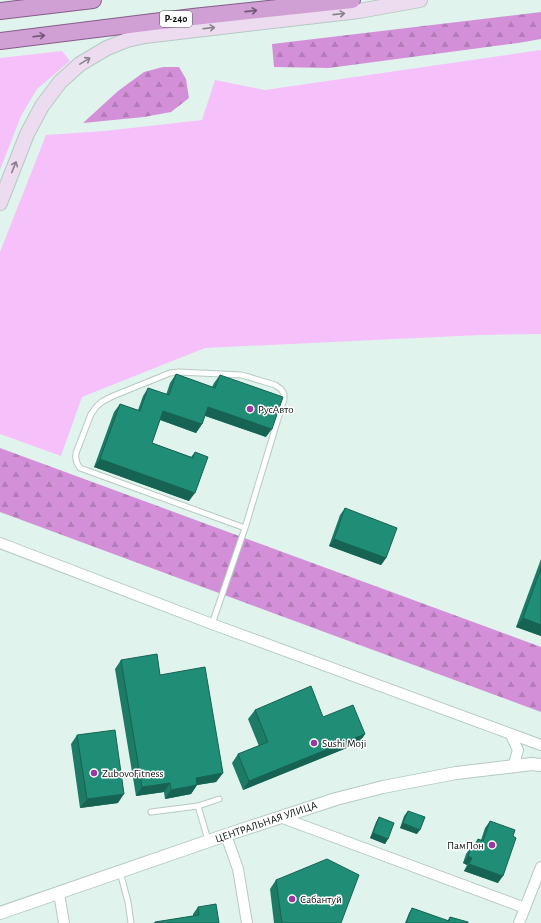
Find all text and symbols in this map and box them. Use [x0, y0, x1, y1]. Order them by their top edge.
one-way arrow [244, 7, 257, 14]
one-way arrow [332, 10, 345, 17]
road number: Р-240 [160, 11, 192, 27]
one-way arrow [202, 24, 215, 32]
one-way arrow [32, 32, 45, 40]
one-way arrow [79, 56, 91, 64]
one-way arrow [11, 161, 19, 173]
marker: РусАвто [245, 404, 255, 414]
place label: РусАвто [258, 404, 294, 415]
marker: Sushi Moji [309, 738, 319, 748]
place label: Sushi Moji [322, 738, 367, 749]
marker: ZubovoFitness [89, 768, 99, 778]
place label: ZubovoFitness [102, 768, 164, 779]
street label: ЦЕНТРАЛЬНАЯ УЛИЦА [214, 799, 319, 845]
place label: ПамПон [447, 840, 484, 851]
marker: ПамПон [487, 840, 497, 850]
marker: Сабантуй [287, 894, 297, 904]
place label: Сабантуй [300, 894, 342, 905]

